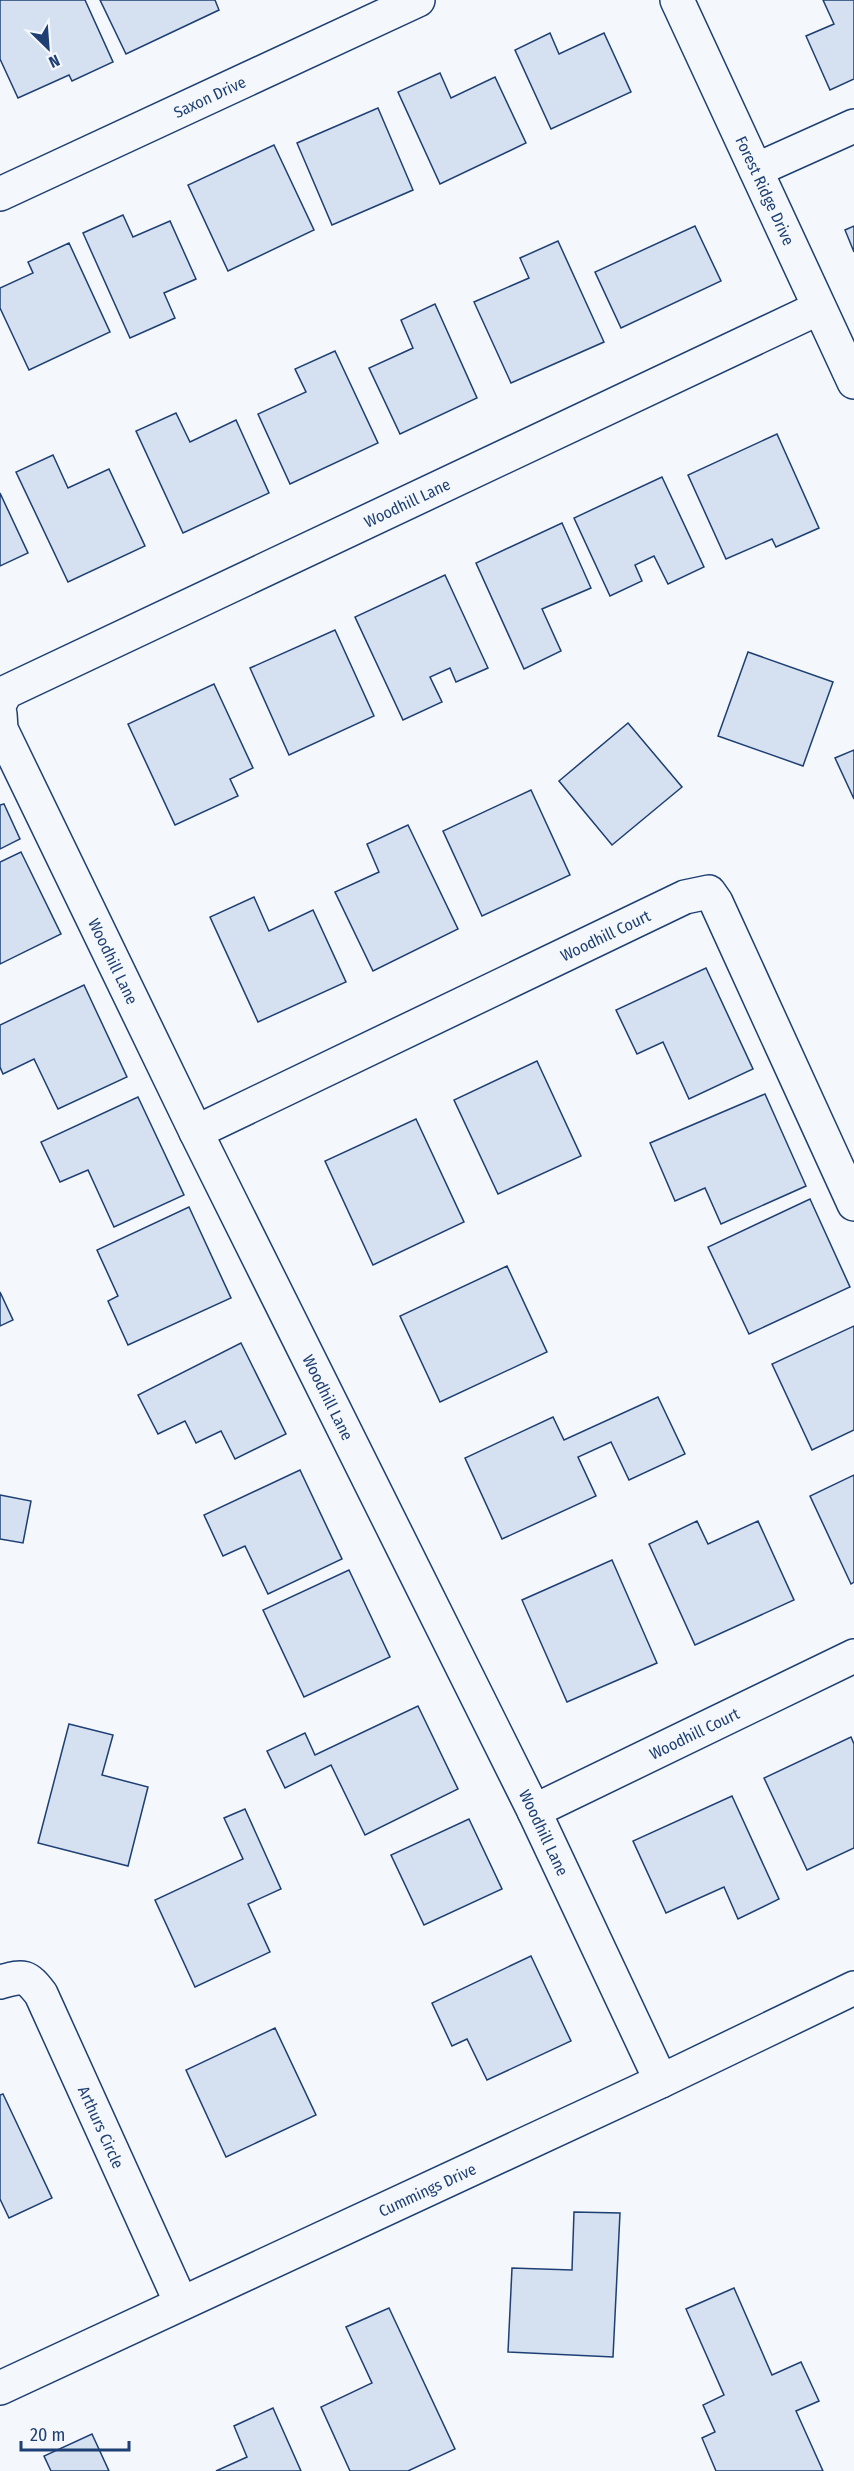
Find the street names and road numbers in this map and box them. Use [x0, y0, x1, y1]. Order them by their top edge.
street label: Saxon Drive [171, 72, 249, 122]
street label: Forest Ridge Drive [731, 133, 798, 248]
street label: Woodhill Lane [361, 475, 453, 532]
street label: Woodhill Court [557, 906, 654, 965]
street label: Woodhill Lane [84, 915, 142, 1008]
street label: Woodhill Lane [298, 1352, 357, 1443]
street label: Woodhill Court [646, 1704, 743, 1764]
street label: Woodhill Lane [515, 1787, 572, 1879]
street label: Arthurs Circle [74, 2083, 128, 2171]
street label: Cummings Drive [376, 2159, 479, 2221]

